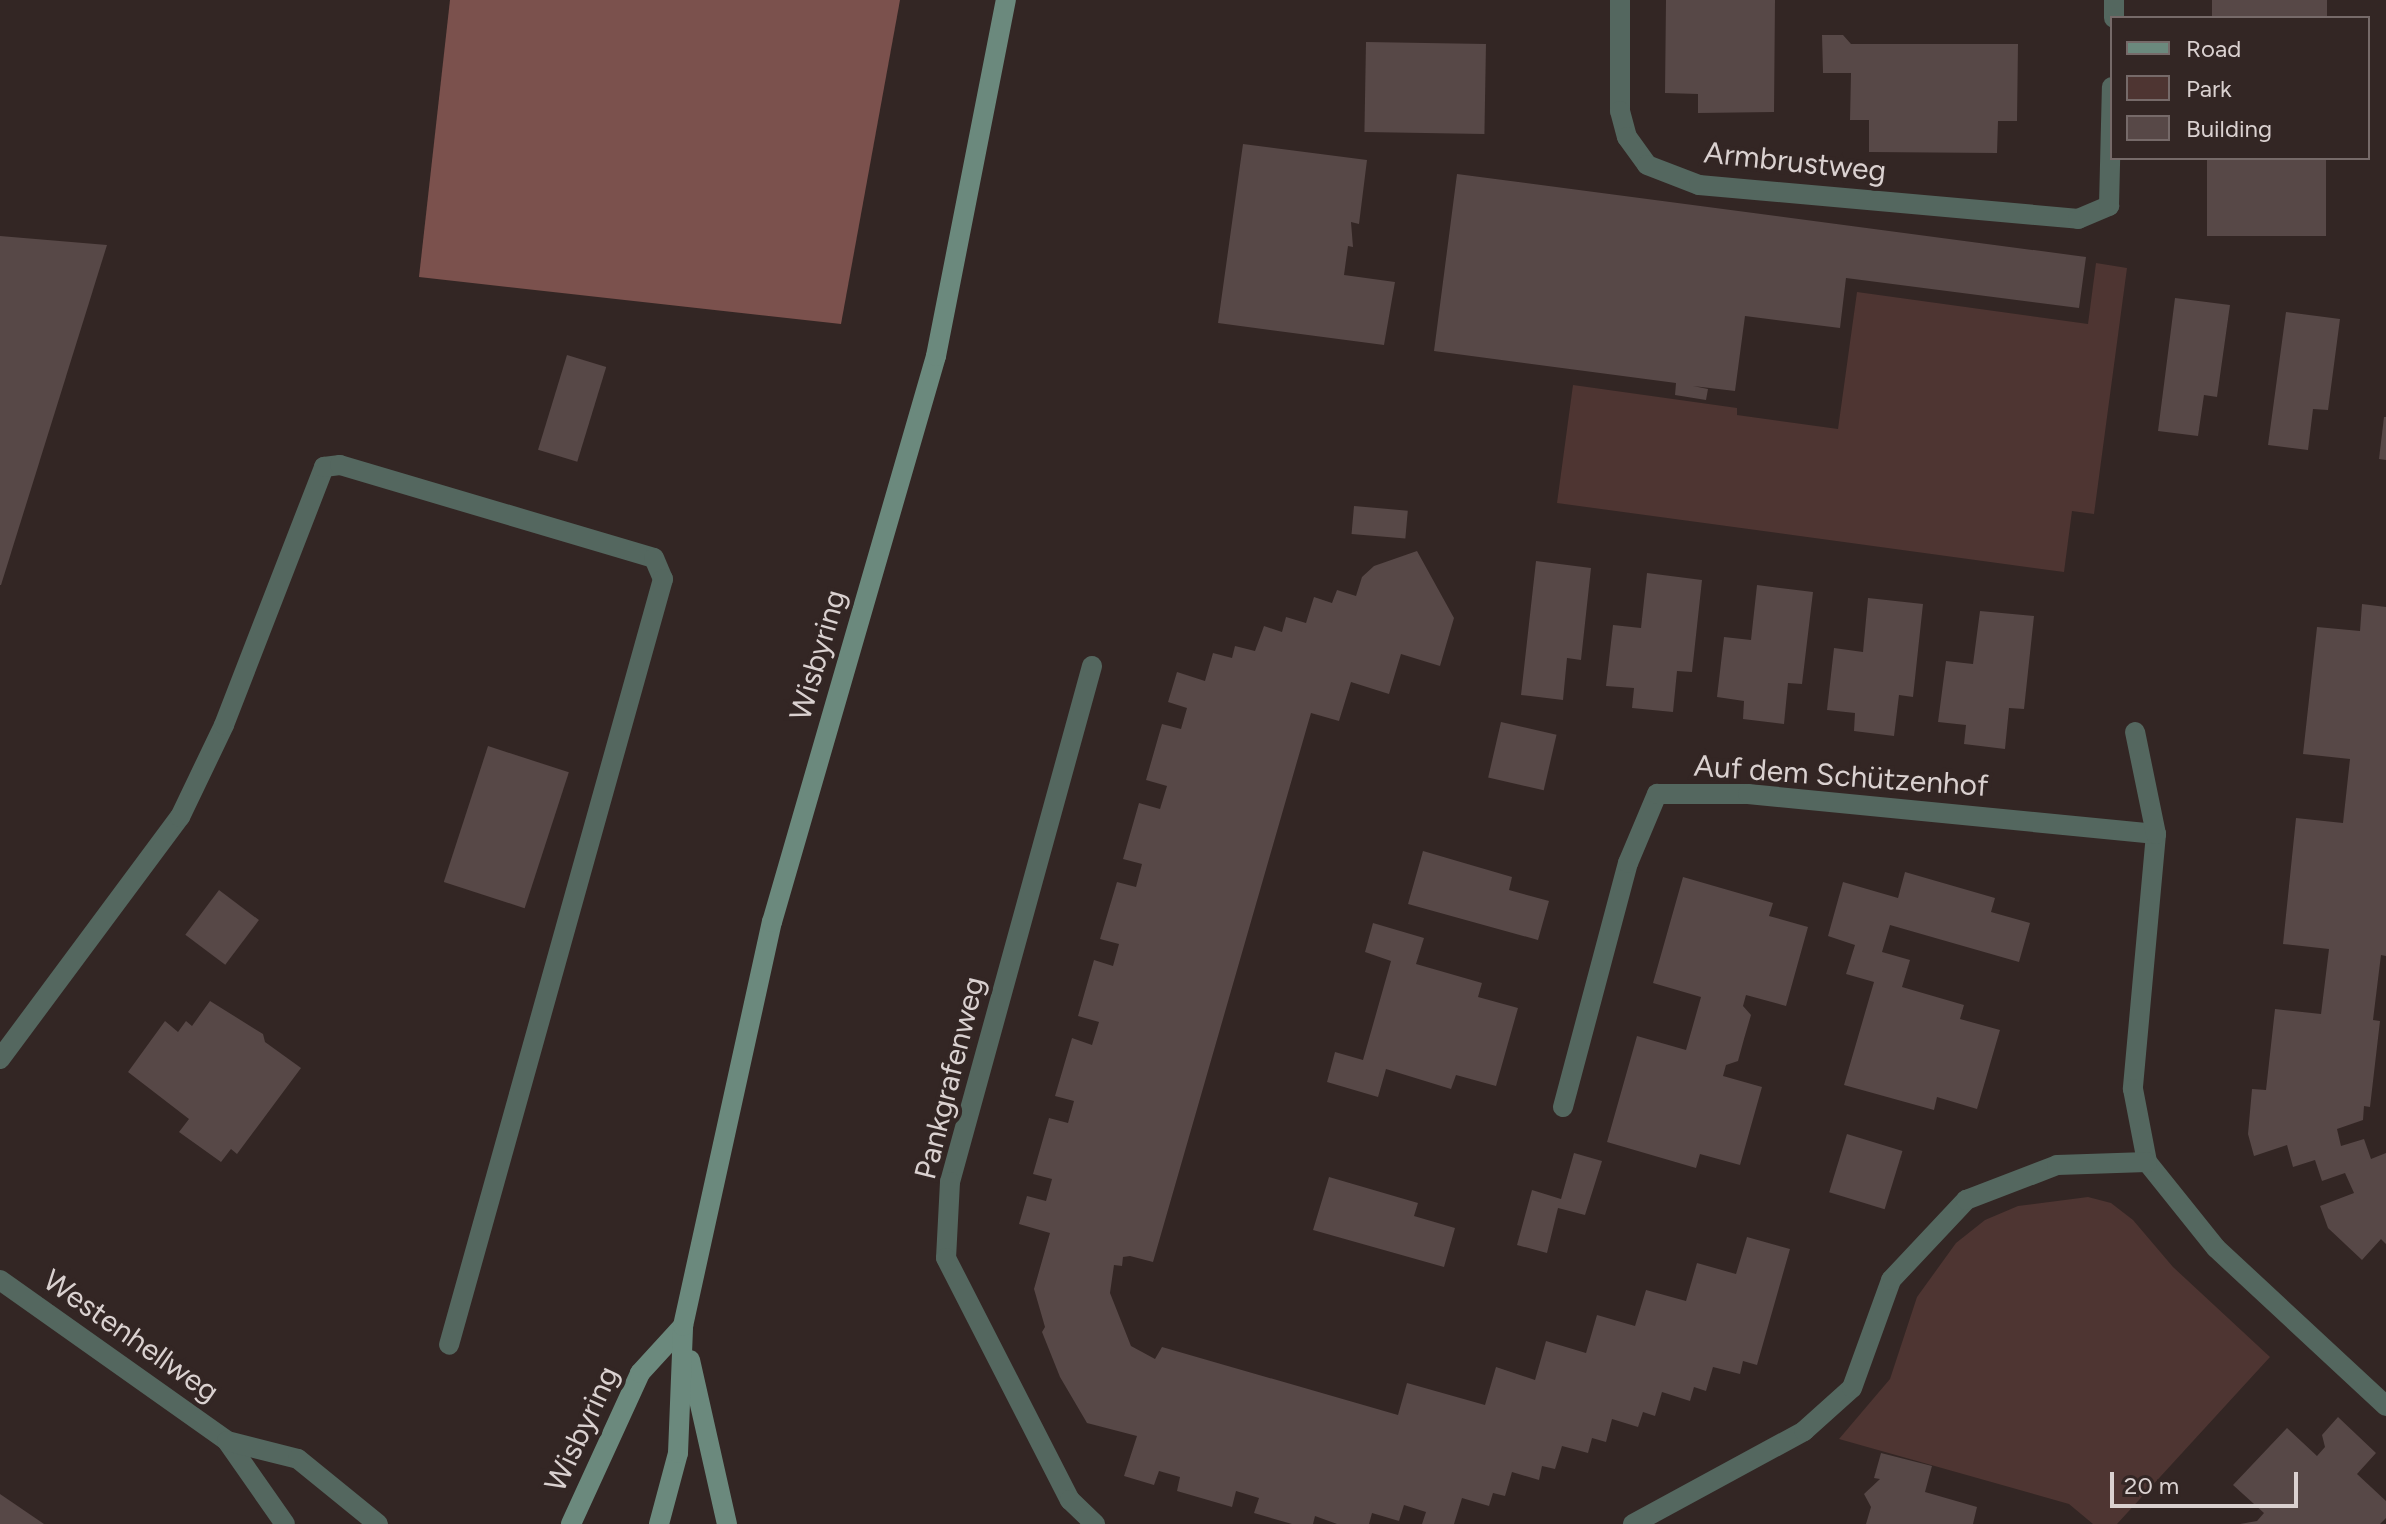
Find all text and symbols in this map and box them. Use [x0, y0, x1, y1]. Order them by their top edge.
legend [2110, 16, 2370, 160]
text: Road [2186, 34, 2241, 63]
text: Park [2186, 74, 2232, 103]
text: Building [2186, 114, 2272, 143]
street label: Armbrustweg [1702, 135, 1888, 189]
street label: Wisbyring [782, 586, 854, 724]
street label: Auf dem Schützenhof [1693, 748, 1989, 804]
street label: Pankgrafenweg [907, 973, 993, 1183]
street label: Westenhellweg [36, 1262, 226, 1410]
street label: Wisbyring [537, 1361, 627, 1497]
scale bar [2114, 1456, 2302, 1506]
text: 20 m [2124, 1471, 2179, 1500]

